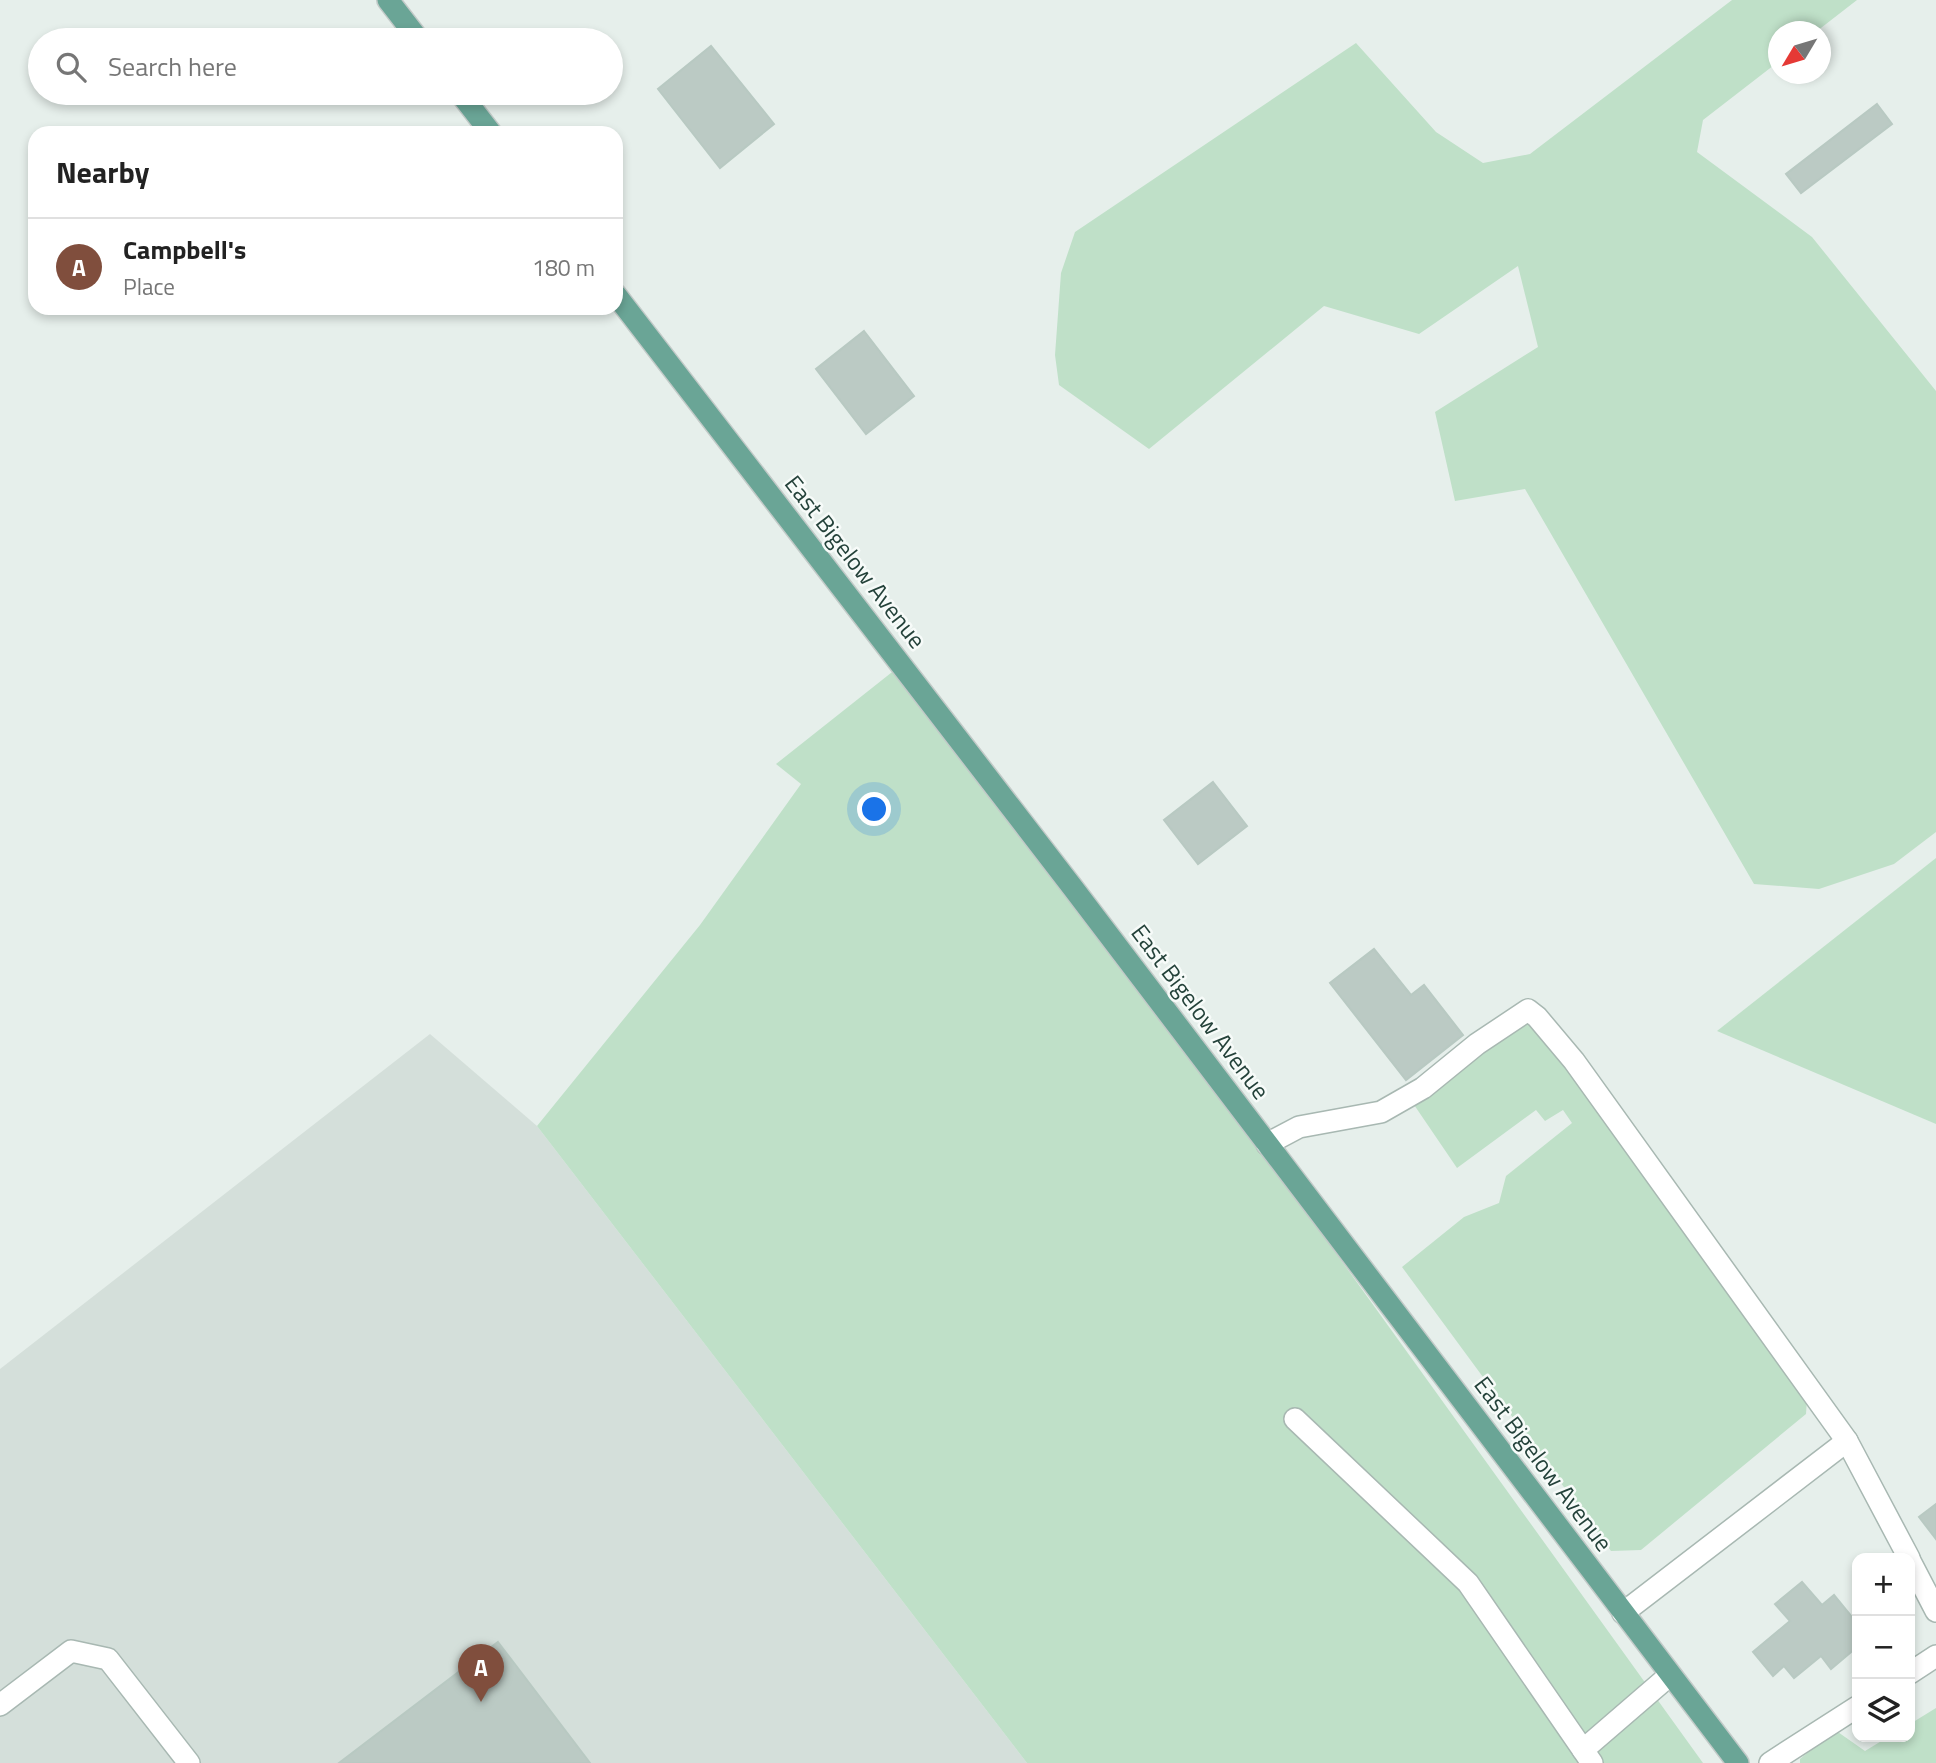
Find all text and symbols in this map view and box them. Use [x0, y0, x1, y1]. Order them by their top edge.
north arrow [1768, 21, 1831, 84]
search box [28, 28, 623, 105]
text: Search here [108, 47, 237, 86]
icon: search [52, 48, 90, 86]
text: Nearby [56, 149, 149, 195]
text: Campbell's [123, 230, 246, 269]
text: A [72, 250, 86, 285]
text: 180 m [532, 250, 595, 285]
text: Place [123, 269, 175, 304]
street label: East Bigelow Avenue [777, 467, 935, 656]
your location [857, 792, 891, 826]
street label: East Bigelow Avenue [1123, 916, 1279, 1107]
street label: East Bigelow Avenue [1466, 1368, 1622, 1559]
map controls [1852, 1553, 1915, 1742]
button: + [1852, 1553, 1915, 1616]
button: − [1852, 1616, 1915, 1679]
pin: A [458, 1644, 504, 1702]
button: layers [1852, 1679, 1915, 1742]

